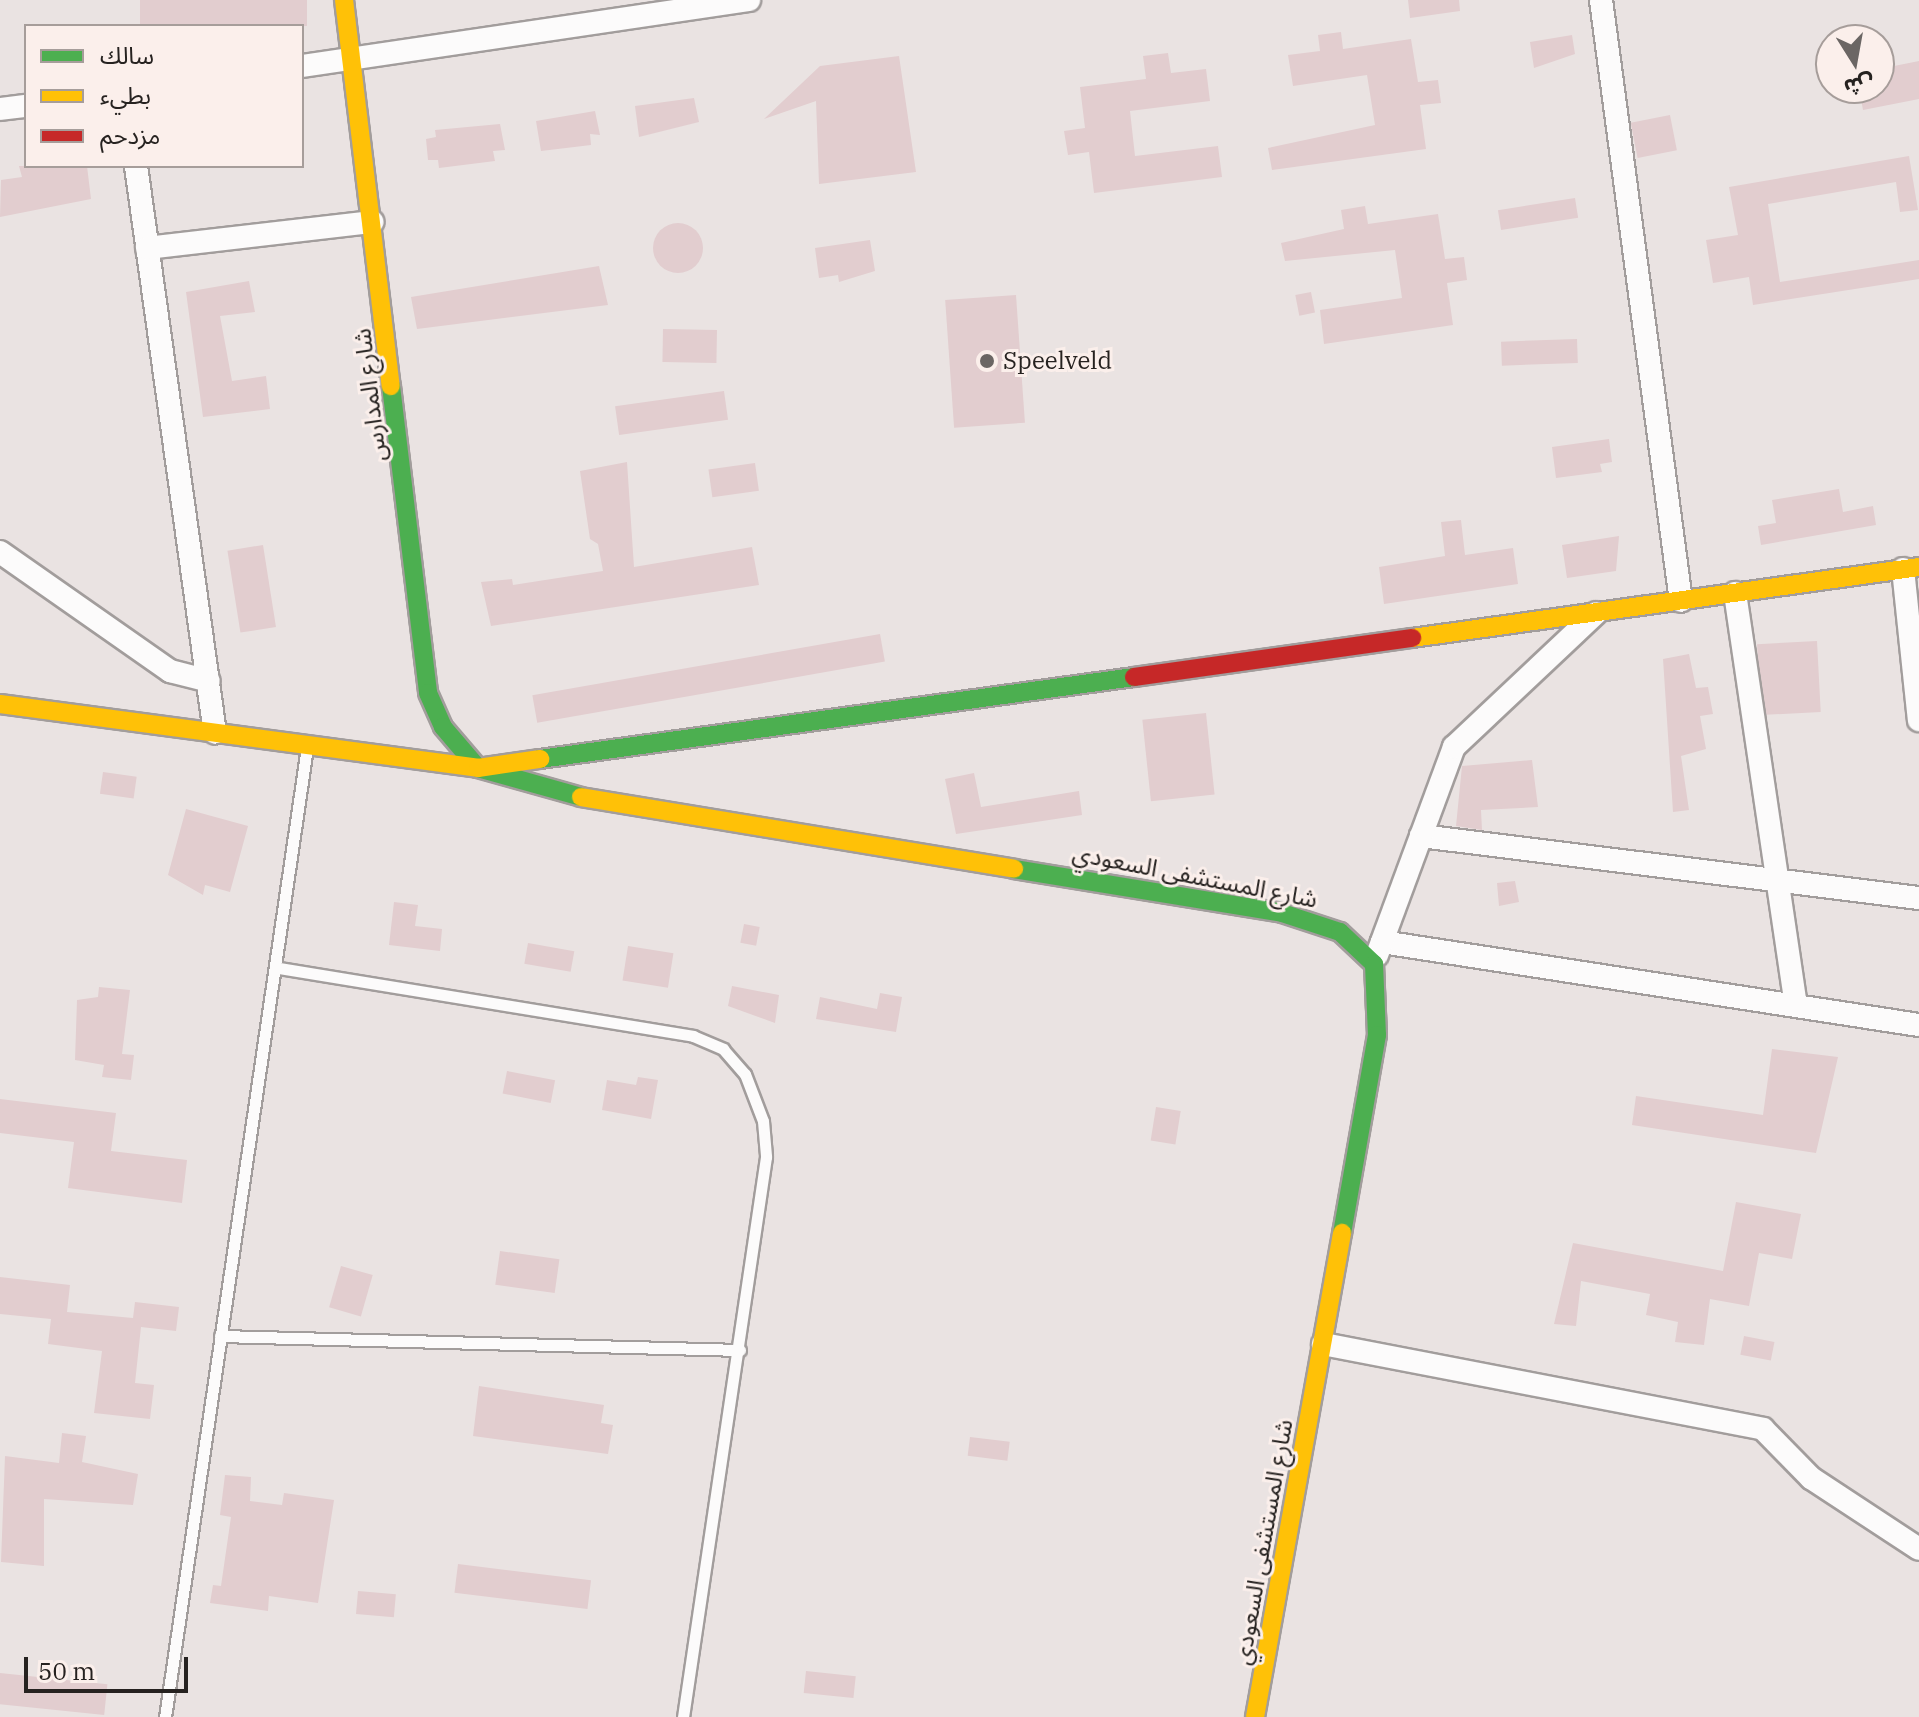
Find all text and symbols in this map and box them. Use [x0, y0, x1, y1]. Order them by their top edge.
legend [24, 24, 304, 168]
north arrow [1815, 24, 1895, 104]
text: سالك [100, 39, 154, 71]
text: ش [1842, 69, 1877, 103]
text: بطيء [100, 79, 151, 111]
text: مزدحم [100, 119, 160, 151]
street label: شارع المدارس [348, 327, 392, 463]
place label: Speelveld [1003, 347, 1112, 375]
marker: Speelveld [978, 352, 996, 370]
street label: شارع المستشفى السعودي [1070, 838, 1320, 914]
street label: شارع المستشفى السعودي [1227, 1417, 1299, 1667]
scale bar [28, 1641, 192, 1691]
text: 50 m [38, 1655, 95, 1687]

